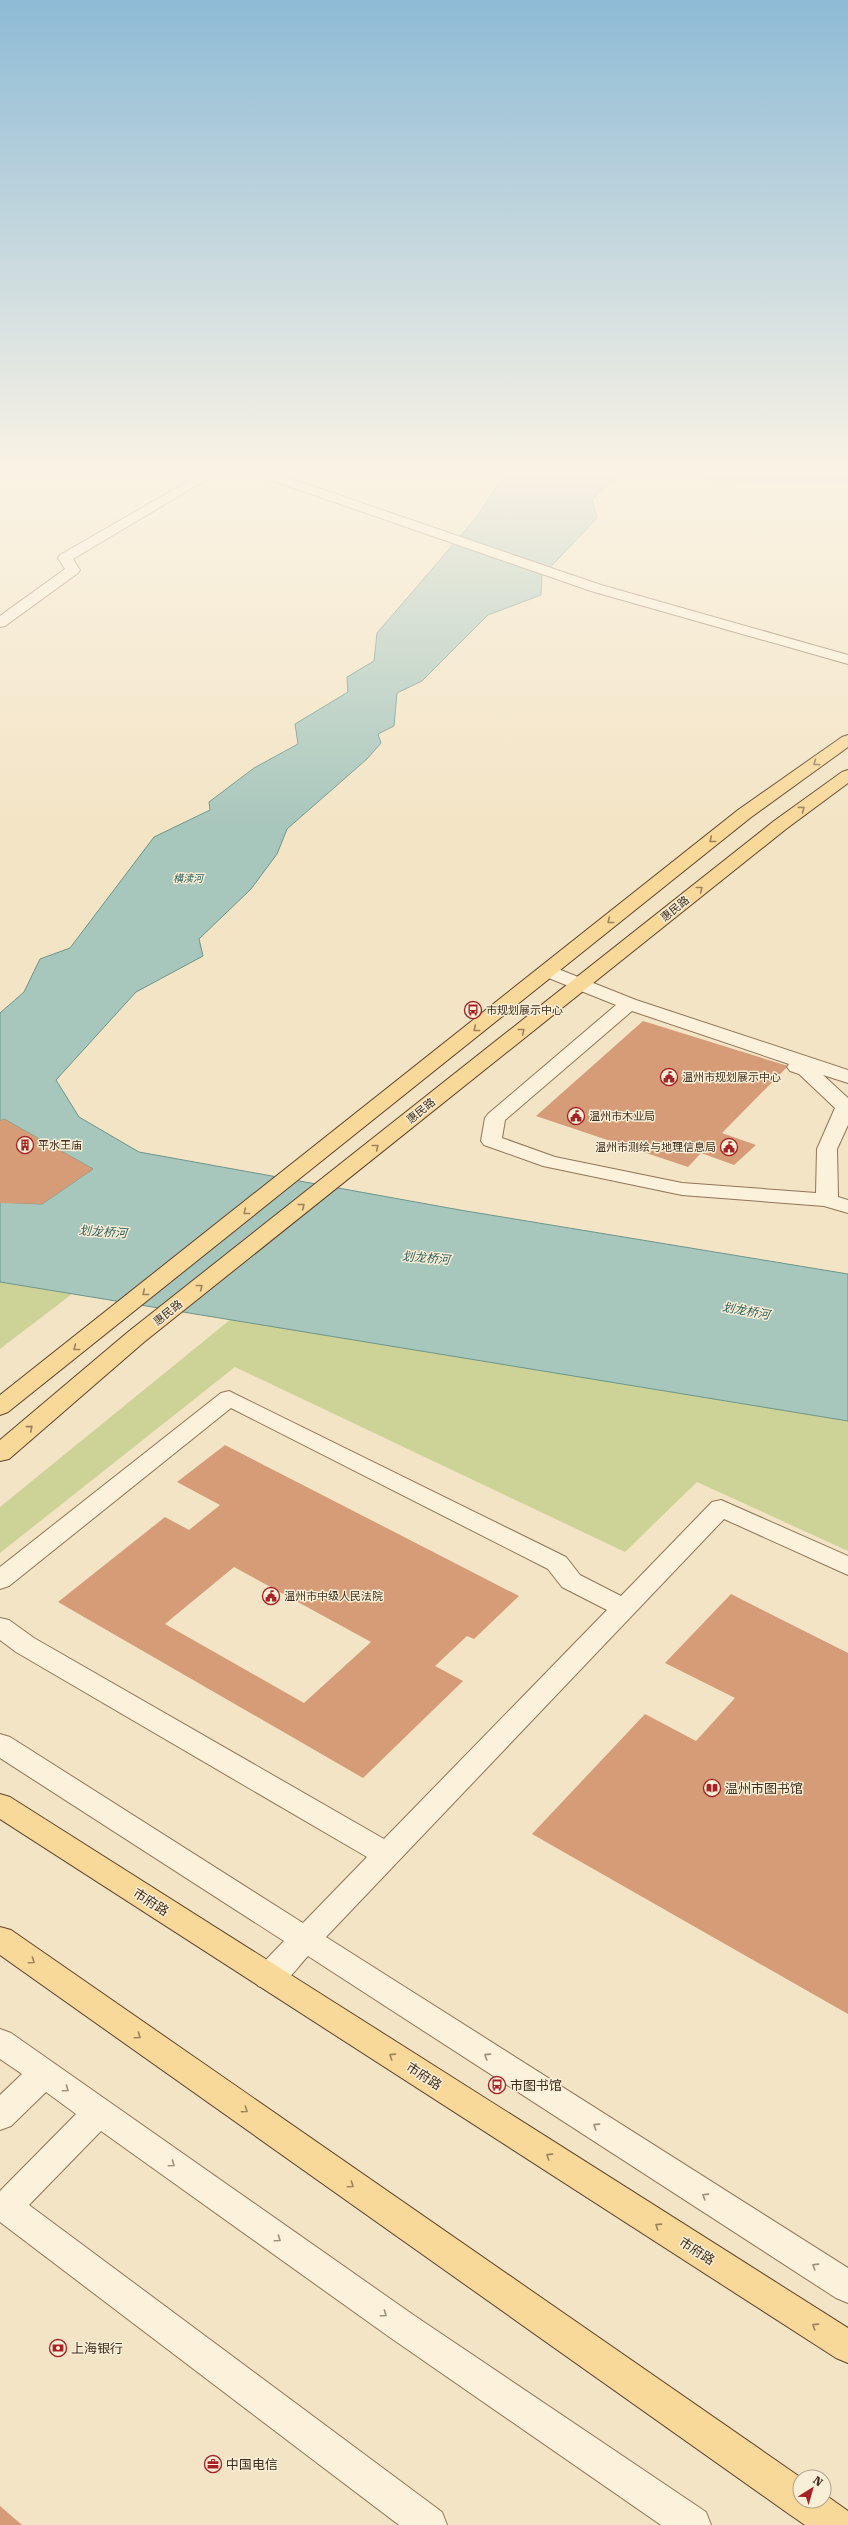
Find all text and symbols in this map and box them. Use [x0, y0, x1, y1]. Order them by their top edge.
one-way arrow [814, 758, 821, 765]
one-way arrow [798, 807, 805, 814]
one-way arrow [709, 836, 717, 843]
water label: 横渎河 [173, 873, 205, 884]
one-way arrow [695, 887, 702, 894]
street label: 惠民路 [658, 894, 692, 924]
one-way arrow [608, 917, 615, 924]
bus stop icon: 市规划展示中心 [463, 1000, 483, 1020]
place label: 市规划展示中心 [486, 1004, 563, 1017]
one-way arrow [473, 1024, 480, 1031]
one-way arrow [517, 1029, 524, 1036]
public building icon: 温州市规划展示中心 [659, 1067, 679, 1087]
place label: 温州市规划展示中心 [682, 1071, 781, 1084]
street label: 惠民路 [404, 1096, 438, 1126]
public building icon: 温州市木业局 [566, 1106, 586, 1126]
place label: 温州市木业局 [589, 1110, 655, 1123]
building icon: 平水王庙 [15, 1135, 35, 1155]
public building icon: 温州市测绘与地理信息局 [719, 1137, 739, 1157]
place label: 平水王庙 [38, 1139, 82, 1152]
place label: 温州市测绘与地理信息局 [595, 1141, 716, 1154]
one-way arrow [372, 1145, 379, 1152]
one-way arrow [297, 1204, 304, 1211]
one-way arrow [244, 1207, 251, 1214]
water label: 划龙桥河 [79, 1223, 129, 1241]
water label: 划龙桥河 [401, 1249, 453, 1267]
one-way arrow [195, 1285, 202, 1292]
one-way arrow [143, 1289, 150, 1296]
street label: 惠民路 [151, 1298, 185, 1328]
water label: 划龙桥河 [721, 1300, 773, 1322]
one-way arrow [74, 1343, 81, 1350]
one-way arrow [25, 1426, 32, 1433]
public building icon: 温州市中级人民法院 [261, 1586, 281, 1606]
place label: 温州市中级人民法院 [284, 1590, 383, 1603]
library icon: 温州市图书馆 [702, 1778, 722, 1798]
place label: 温州市图书馆 [725, 1781, 803, 1796]
street label: 市府路 [131, 1885, 171, 1919]
one-way arrow [28, 1956, 35, 1964]
one-way arrow [134, 2031, 141, 2038]
one-way arrow [389, 2053, 396, 2060]
one-way arrow [484, 2053, 491, 2060]
street label: 市府路 [404, 2059, 444, 2093]
bus stop icon: 市图书馆 [487, 2075, 507, 2095]
place label: 市图书馆 [510, 2078, 562, 2093]
one-way arrow [62, 2084, 69, 2092]
one-way arrow [241, 2105, 248, 2113]
one-way arrow [593, 2123, 600, 2131]
one-way arrow [546, 2153, 553, 2161]
one-way arrow [168, 2159, 175, 2167]
one-way arrow [347, 2180, 354, 2187]
one-way arrow [702, 2194, 709, 2201]
one-way arrow [655, 2223, 662, 2231]
one-way arrow [274, 2234, 281, 2241]
street label: 市府路 [677, 2234, 717, 2268]
one-way arrow [812, 2263, 819, 2271]
one-way arrow [380, 2309, 387, 2316]
one-way arrow [812, 2323, 819, 2331]
bank icon: 上海银行 [48, 2338, 68, 2358]
place label: 上海银行 [71, 2341, 123, 2356]
office icon: 中国电信 [203, 2454, 223, 2474]
place label: 中国电信 [226, 2457, 278, 2472]
north arrow [792, 2469, 832, 2509]
text: N [810, 2474, 825, 2489]

